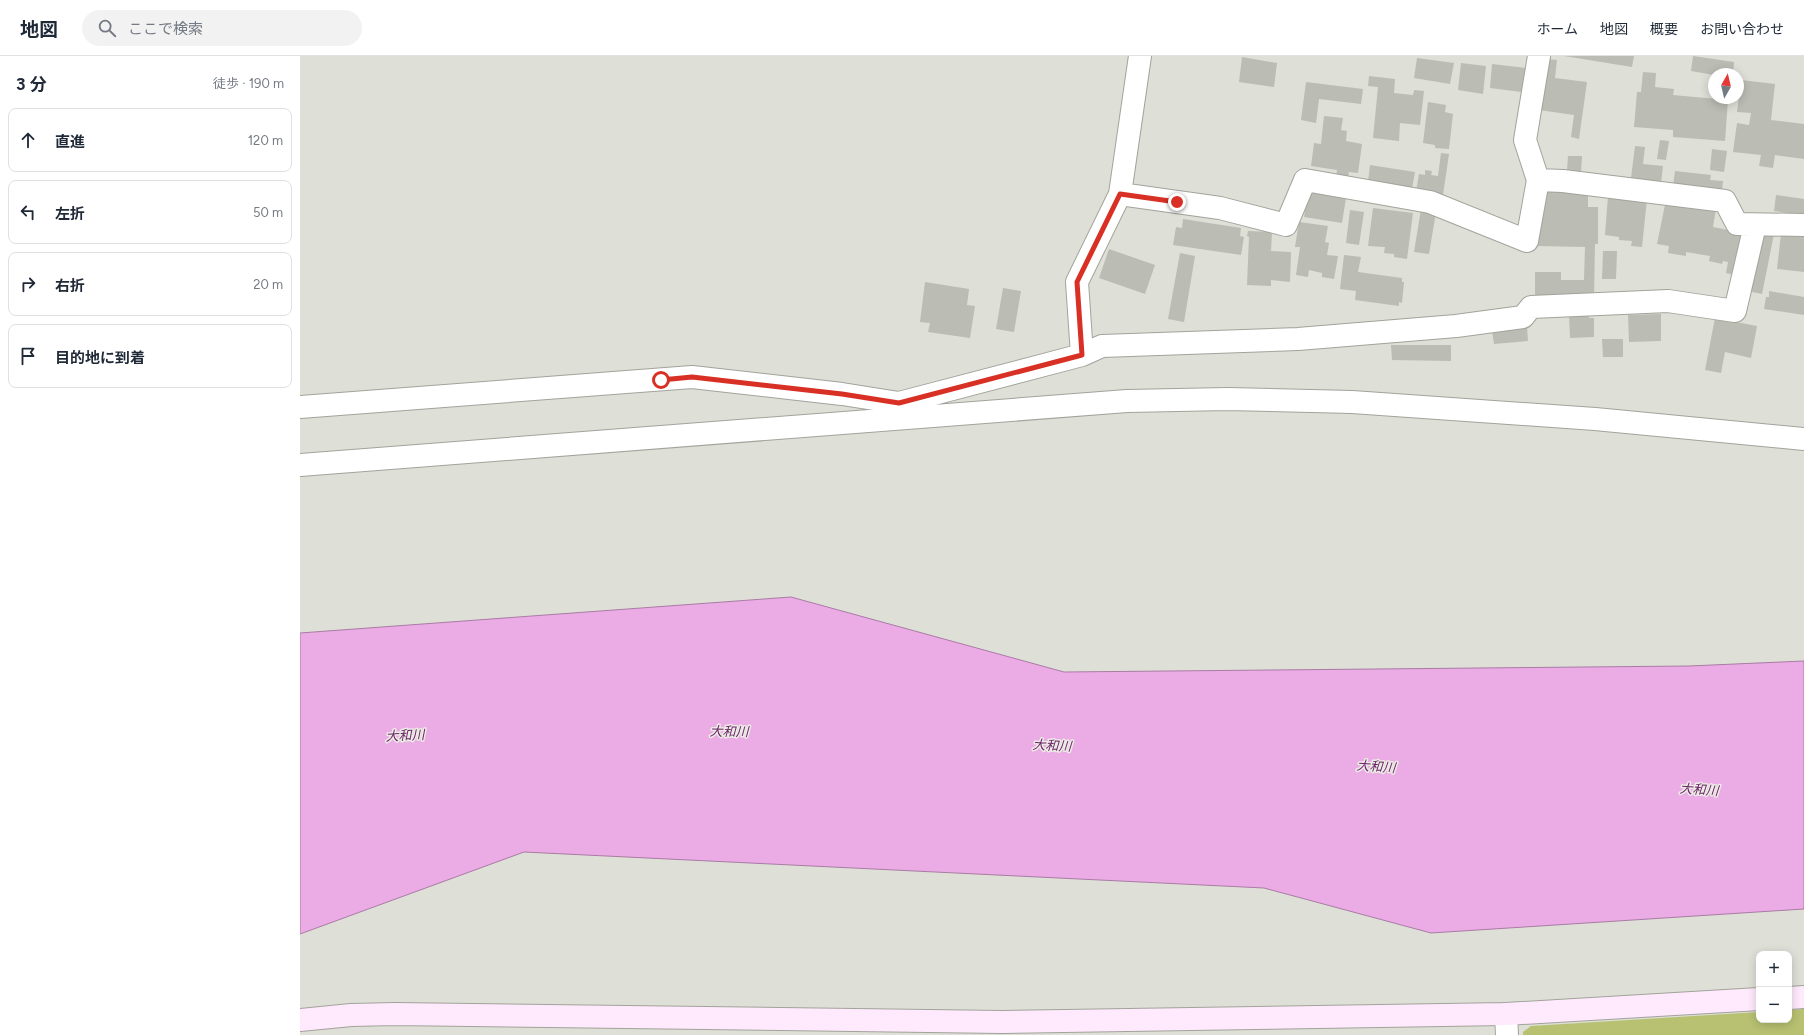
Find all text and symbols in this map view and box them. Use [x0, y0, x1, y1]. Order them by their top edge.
search box [82, 10, 362, 46]
icon: search [96, 17, 118, 39]
text: 地図 [20, 18, 58, 41]
text: ここで検索 [128, 20, 203, 38]
text: ホーム [1536, 21, 1578, 38]
text: 地図 [1600, 21, 1628, 38]
text: 概要 [1650, 21, 1678, 38]
text: お問い合わせ [1700, 21, 1784, 38]
north arrow [1708, 68, 1744, 104]
text: 3 分 [16, 74, 47, 94]
text: 徒歩 · 190 m [213, 76, 284, 91]
icon: ahead [17, 129, 39, 151]
text: 直進 [55, 133, 85, 151]
text: 120 m [248, 133, 283, 148]
route end [1168, 193, 1186, 211]
icon: left [17, 201, 39, 223]
text: 左折 [55, 205, 85, 223]
text: 50 m [253, 205, 283, 220]
icon: right [17, 273, 39, 295]
text: 右折 [55, 277, 85, 295]
text: 20 m [253, 277, 283, 292]
icon: arrive [17, 345, 39, 367]
text: 目的地に到着 [55, 349, 145, 367]
route start [652, 371, 670, 389]
water label: 大和川 [709, 724, 751, 739]
water label: 大和川 [385, 727, 427, 744]
water label: 大和川 [1032, 737, 1074, 754]
water label: 大和川 [1356, 758, 1398, 775]
water label: 大和川 [1679, 781, 1721, 798]
map controls [1756, 951, 1792, 1023]
button: + [1756, 951, 1792, 987]
button: − [1756, 987, 1792, 1023]

